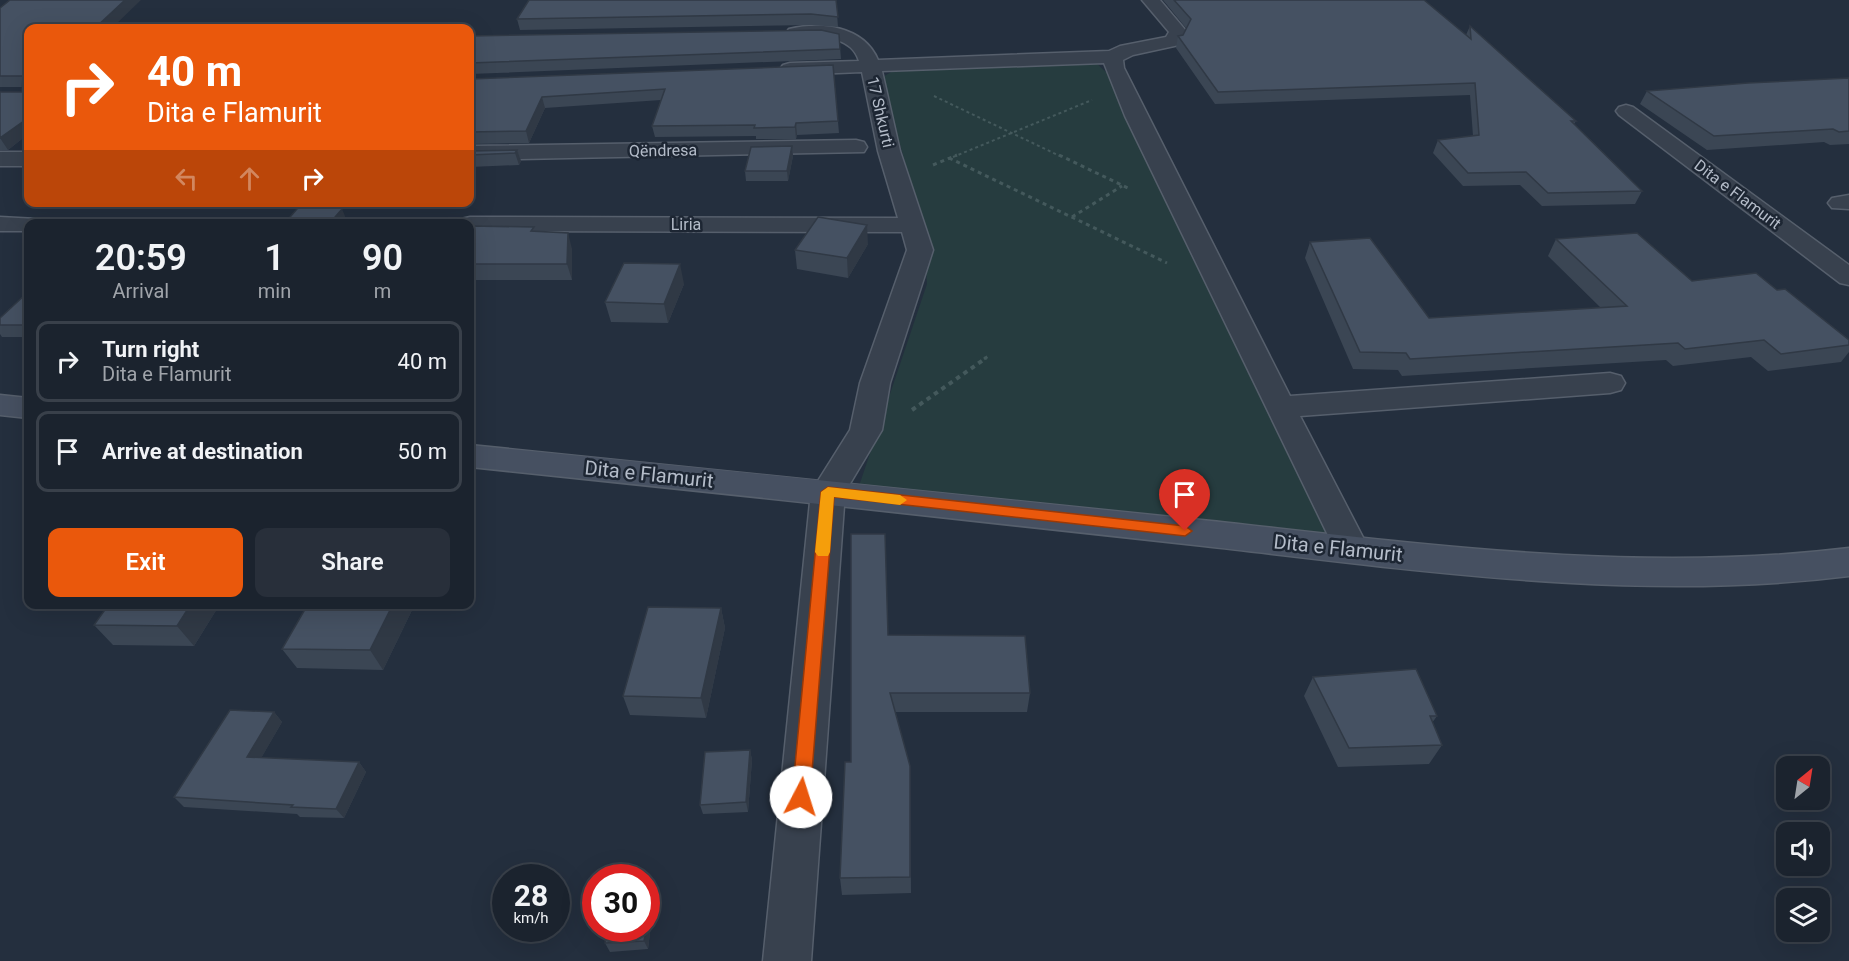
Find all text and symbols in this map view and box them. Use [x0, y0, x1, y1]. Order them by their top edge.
text: 40 m [147, 47, 242, 96]
icon: right [48, 48, 126, 126]
street label: 17 Shkurti [863, 75, 898, 149]
text: Dita e Flamurit [147, 97, 322, 129]
street label: Qëndresa [629, 140, 697, 161]
street label: Dita e Flamurit [1691, 156, 1785, 233]
icon: left [170, 162, 203, 195]
icon: ahead [233, 162, 266, 195]
icon: right [296, 162, 329, 195]
street label: Liria [671, 215, 701, 234]
text: 20:59 [95, 237, 187, 279]
text: 1 [264, 237, 285, 279]
text: 90 [362, 237, 403, 279]
text: Arrival [112, 279, 169, 303]
text: min [258, 279, 291, 303]
text: m [374, 279, 391, 303]
text: Turn right [102, 337, 199, 362]
icon: right [51, 345, 84, 378]
text: 40 m [398, 349, 447, 374]
text: Dita e Flamurit [102, 362, 231, 386]
icon: arrive [51, 435, 84, 468]
text: Arrive at destination [102, 439, 303, 464]
text: 50 m [398, 439, 447, 464]
street label: Dita e Flamurit [583, 455, 715, 493]
pin [1159, 469, 1210, 531]
icon: arrive [1168, 478, 1201, 511]
button: Exit [48, 528, 243, 597]
button: Share [255, 528, 450, 597]
street label: Dita e Flamurit [1272, 529, 1404, 567]
north arrow [1776, 756, 1830, 810]
map controls [1776, 756, 1830, 942]
position arrow [769, 765, 833, 829]
button: sound [1776, 822, 1830, 876]
speed limit sign: 30 [582, 864, 660, 942]
text: 28 [514, 878, 548, 913]
button: layers [1776, 888, 1830, 942]
text: km/h [513, 909, 549, 927]

